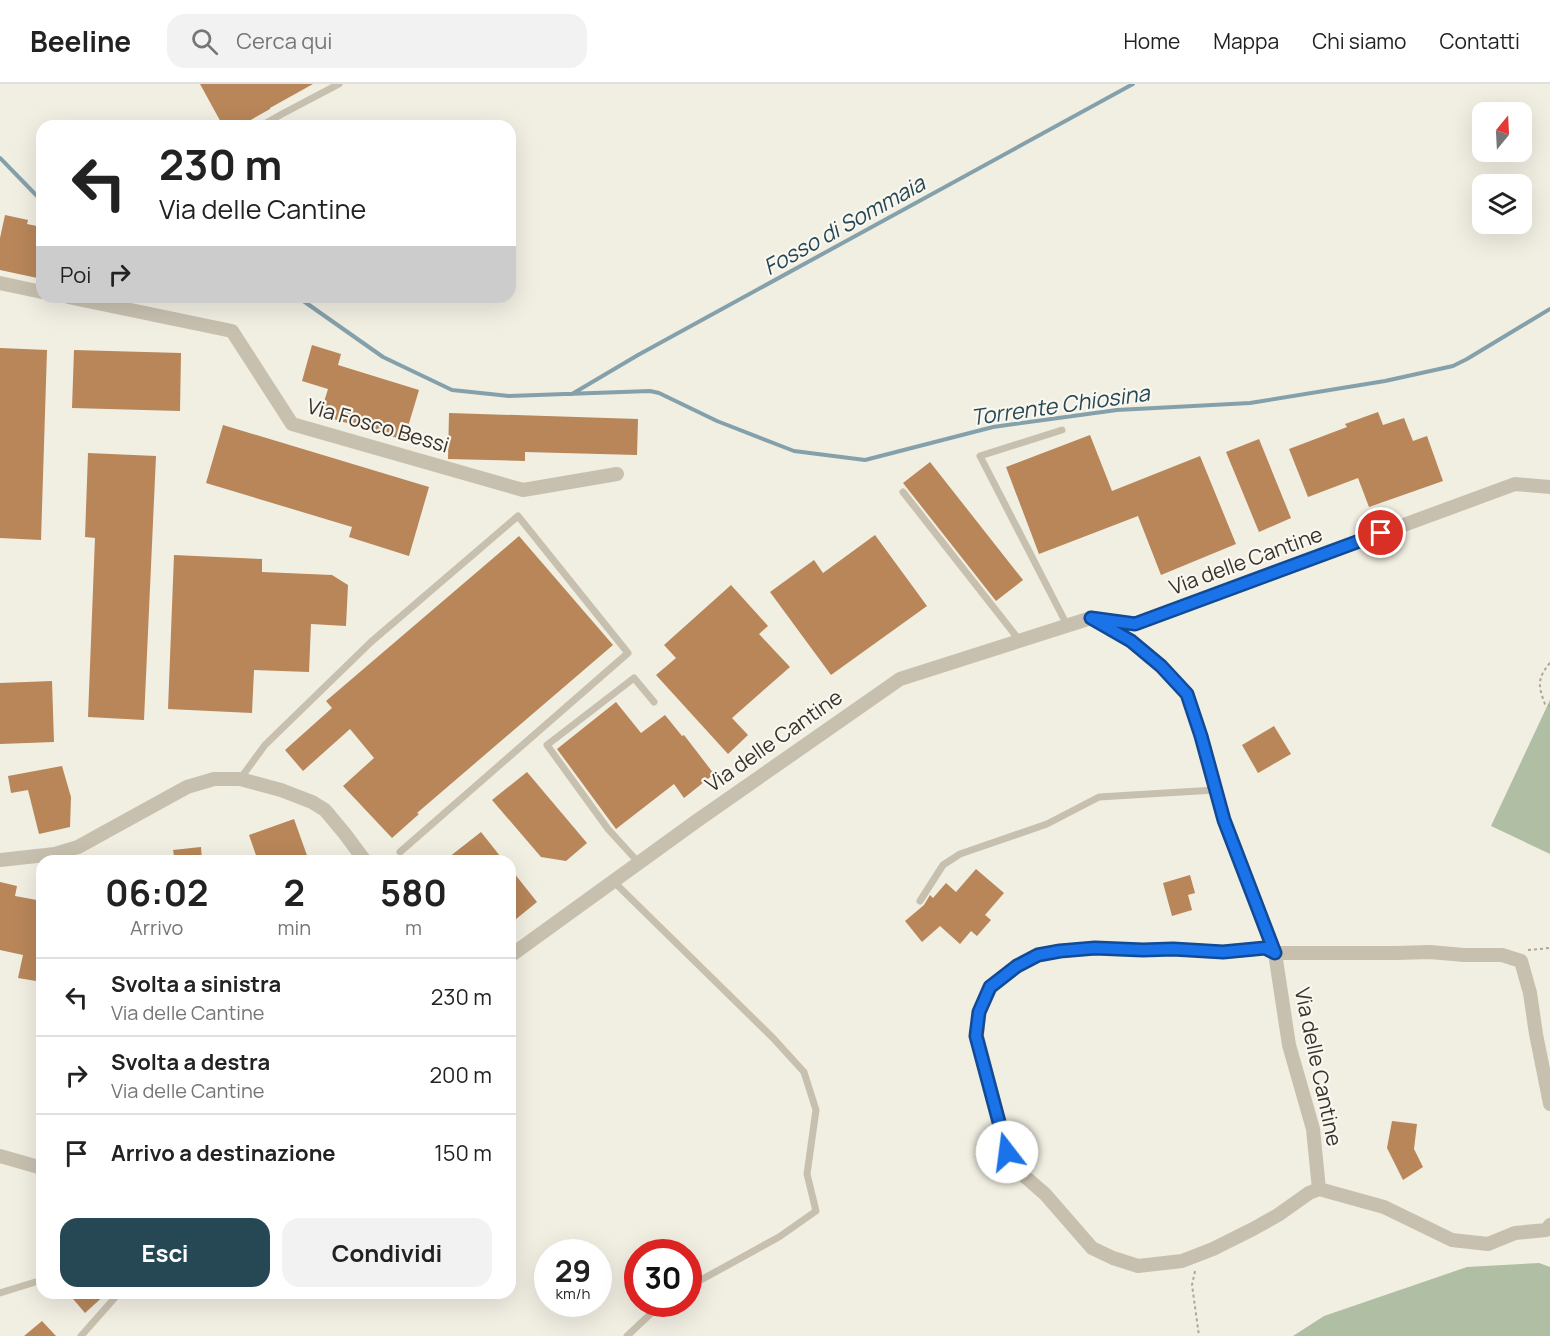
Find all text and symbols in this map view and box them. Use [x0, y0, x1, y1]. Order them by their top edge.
search box [167, 14, 587, 68]
text: Beeline [30, 22, 131, 60]
icon: search [188, 25, 221, 58]
text: Cerca qui [236, 26, 333, 56]
text: Home [1123, 27, 1180, 55]
text: Mappa [1213, 27, 1279, 55]
text: Chi siamo [1312, 27, 1407, 55]
text: Contatti [1440, 27, 1520, 55]
north arrow [1472, 102, 1532, 162]
map controls [1472, 102, 1532, 234]
text: 230 m [159, 135, 282, 193]
icon: left [60, 144, 138, 222]
water label: Fosso di Sommaia [758, 167, 932, 282]
button: layers [1472, 174, 1532, 234]
text: Via delle Cantine [159, 190, 366, 227]
icon: right [103, 258, 136, 291]
text: Poi [60, 260, 91, 290]
water label: Torrente Chiosina [969, 377, 1153, 432]
street label: Via Fosco Bessi [304, 391, 453, 459]
pin [1355, 507, 1406, 558]
icon: arrive [1364, 516, 1397, 549]
street label: Via delle Cantine [1165, 519, 1326, 601]
street label: Via delle Cantine [699, 682, 847, 798]
text: 06:02 [105, 868, 209, 917]
text: 2 [284, 868, 305, 917]
text: 580 [380, 868, 447, 917]
text: Arrivo [130, 914, 183, 941]
text: min [278, 914, 311, 941]
text: m [405, 914, 422, 941]
text: Svolta a sinistra [111, 969, 281, 999]
icon: left [60, 981, 93, 1014]
text: 230 m [431, 982, 492, 1012]
street label: Via delle Cantine [1289, 985, 1349, 1149]
text: Via delle Cantine [111, 999, 265, 1026]
text: Svolta a destra [111, 1047, 270, 1077]
icon: right [60, 1059, 93, 1092]
text: 200 m [430, 1060, 492, 1090]
text: Via delle Cantine [111, 1077, 265, 1104]
position arrow [975, 1120, 1039, 1184]
icon: arrive [60, 1137, 93, 1170]
text: Arrivo a destinazione [111, 1138, 335, 1168]
text: 150 m [434, 1138, 492, 1168]
button: Esci [60, 1218, 270, 1287]
button: Condividi [282, 1218, 492, 1287]
speed limit sign: 30 [624, 1239, 702, 1317]
text: 29 [555, 1250, 591, 1291]
text: km/h [556, 1283, 590, 1304]

